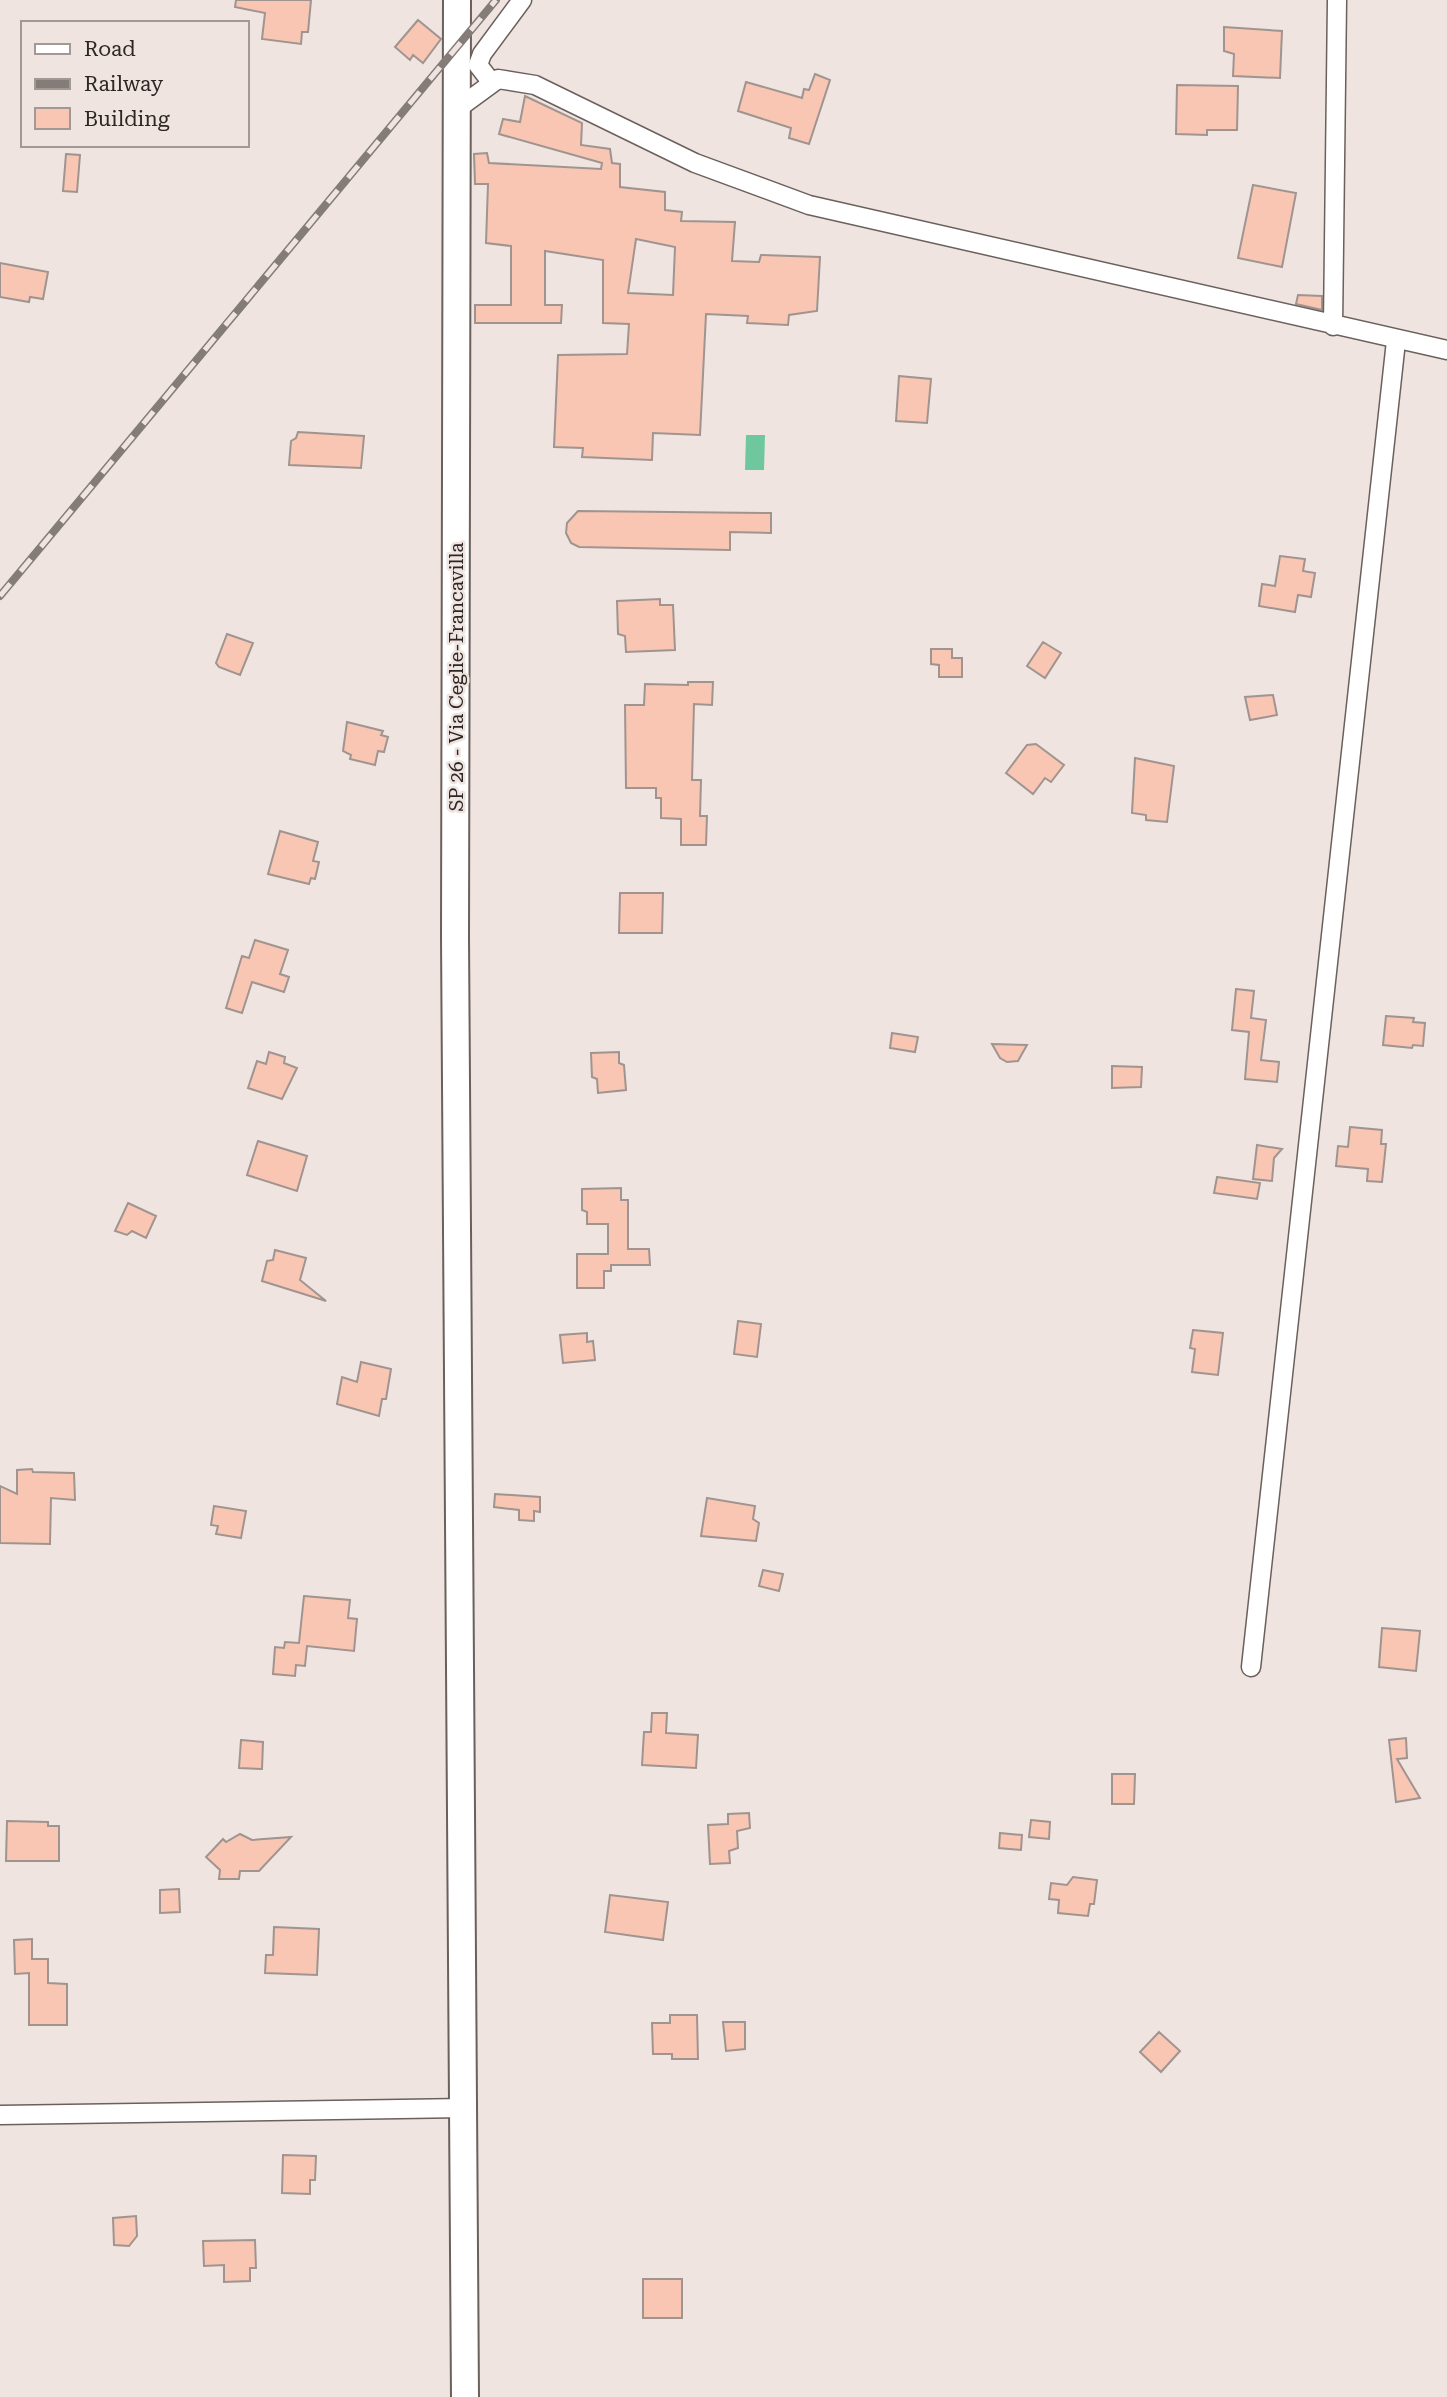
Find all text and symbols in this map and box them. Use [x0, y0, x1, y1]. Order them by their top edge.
legend [21, 21, 248, 147]
text: Road [84, 37, 136, 61]
text: Railway [84, 72, 164, 96]
text: Building [84, 107, 170, 131]
street label: SP 26 - Via Ceglie-Francavilla [445, 542, 468, 812]

